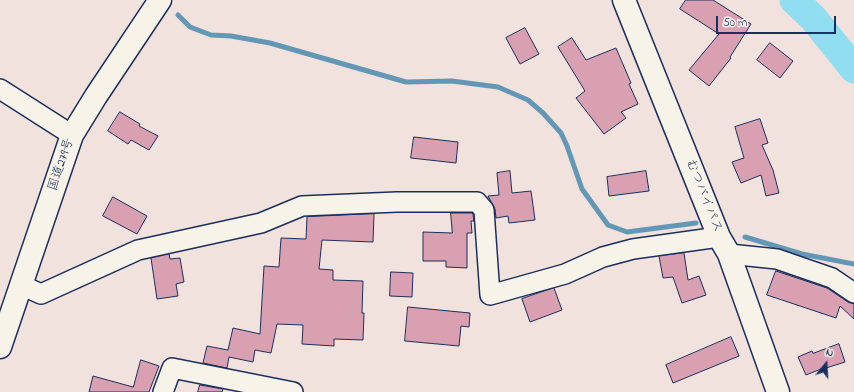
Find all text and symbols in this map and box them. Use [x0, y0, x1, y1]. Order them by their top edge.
scale bar [718, 8, 838, 34]
text: 50 m [723, 14, 747, 32]
street label: 国道279号 [46, 137, 78, 193]
street label: むつバイパス [681, 157, 725, 235]
north arrow [806, 344, 846, 384]
text: N [824, 344, 836, 361]

